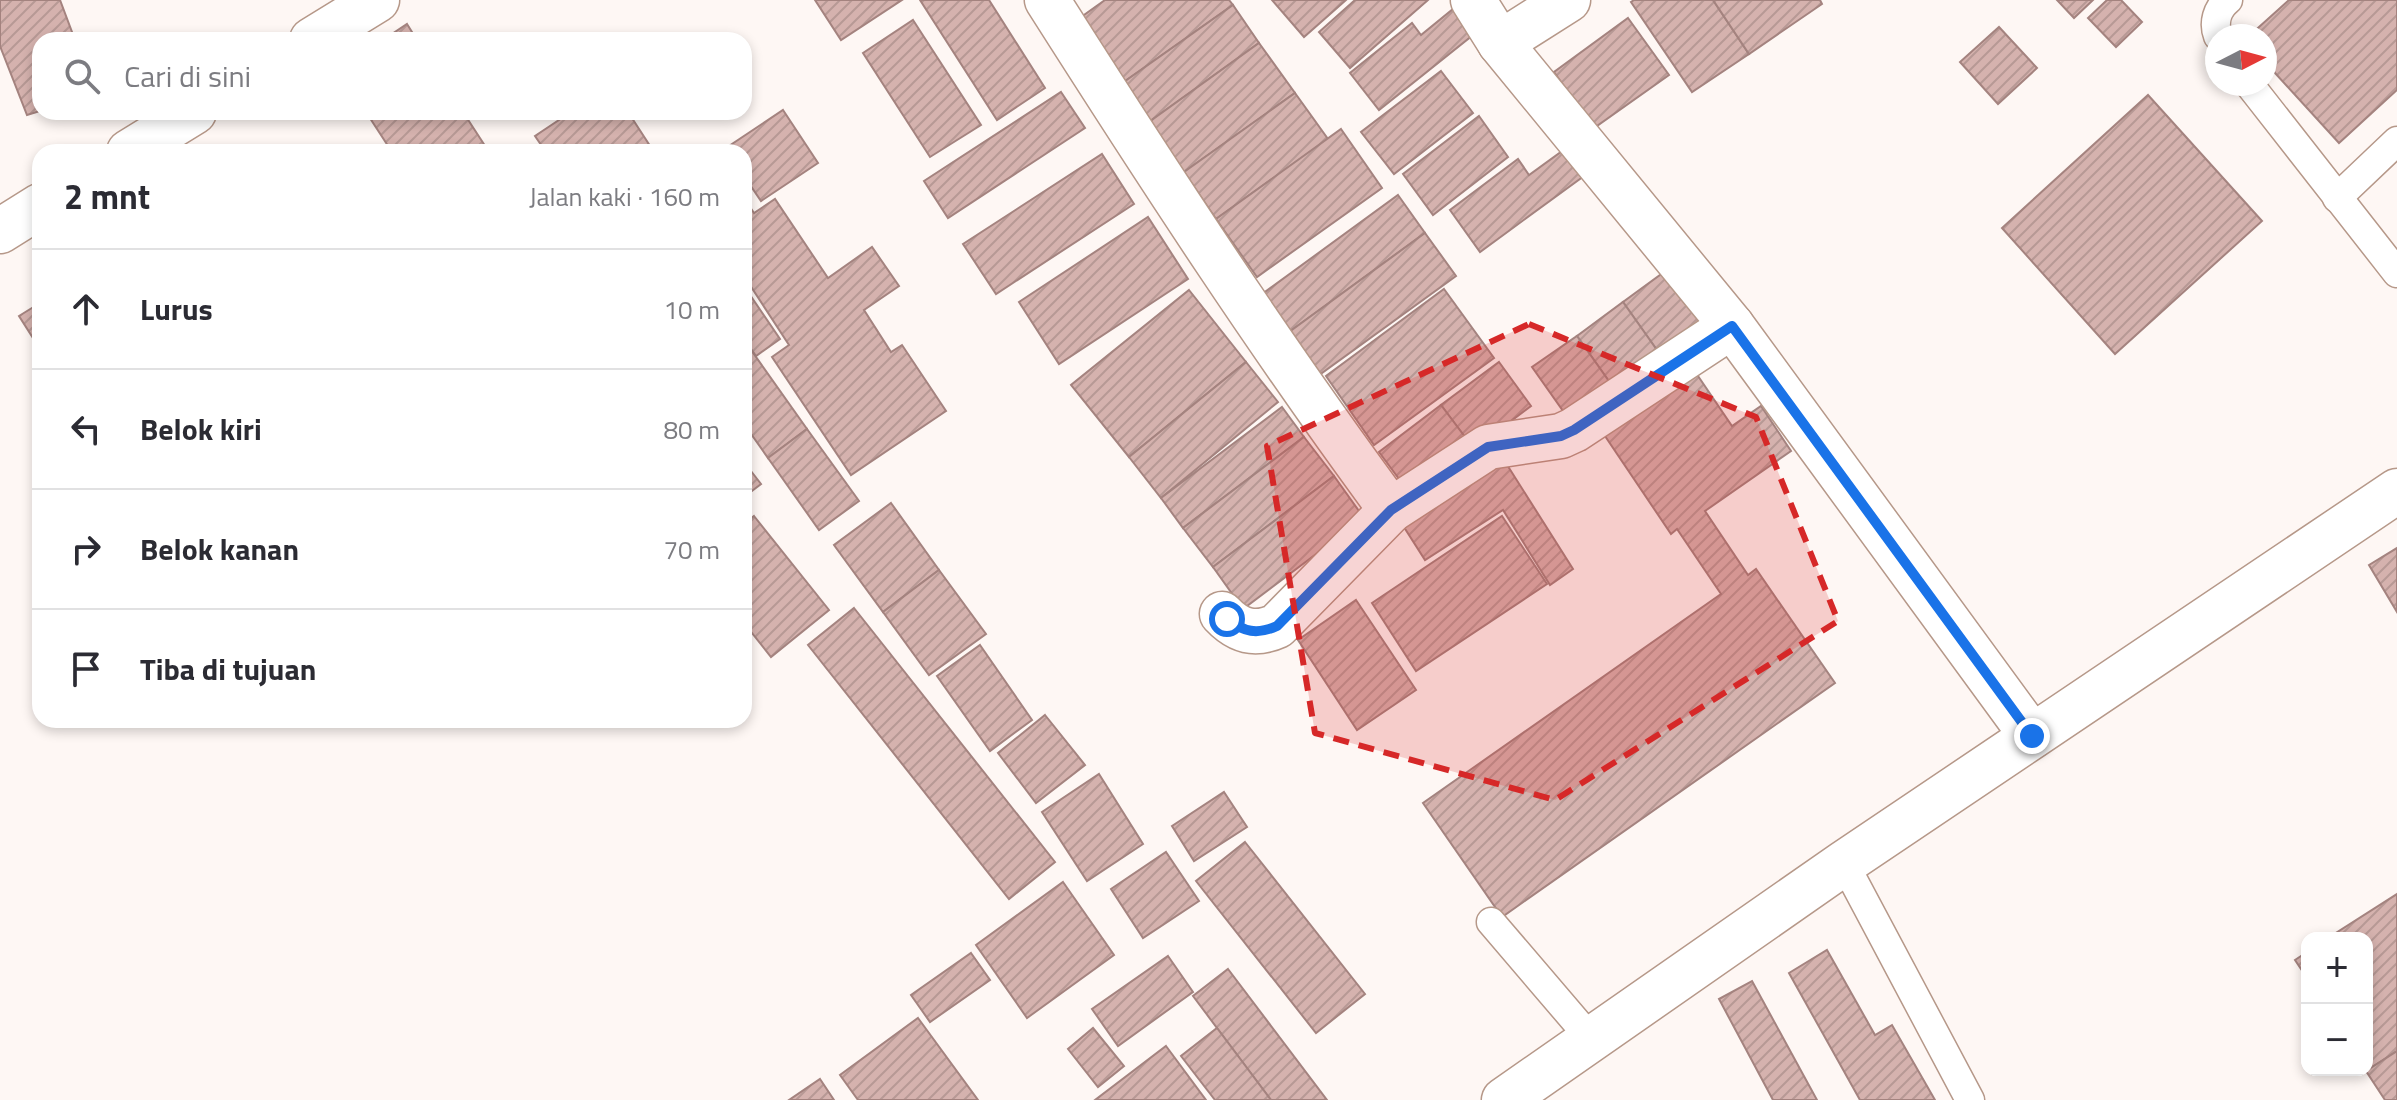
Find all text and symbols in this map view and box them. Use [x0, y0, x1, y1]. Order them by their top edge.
north arrow [2205, 24, 2277, 96]
search box [32, 32, 752, 120]
text: Cari di sini [124, 53, 251, 99]
icon: search [60, 54, 104, 98]
text: 2 mnt [64, 170, 150, 222]
text: Jalan kaki · 160 m [529, 177, 720, 216]
text: Lurus [140, 286, 213, 332]
icon: ahead [64, 287, 108, 331]
text: 10 m [663, 290, 720, 329]
text: Belok kiri [140, 406, 262, 452]
icon: left [64, 407, 108, 451]
text: 80 m [663, 410, 720, 449]
text: Belok kanan [140, 526, 299, 572]
icon: right [64, 527, 108, 571]
text: 70 m [663, 530, 720, 569]
route start [1209, 601, 1245, 637]
text: Tiba di tujuan [140, 646, 316, 692]
icon: arrive [64, 647, 108, 691]
route end [2014, 718, 2050, 754]
map controls [2301, 932, 2373, 1076]
button: + [2301, 932, 2373, 1004]
button: − [2301, 1004, 2373, 1076]

